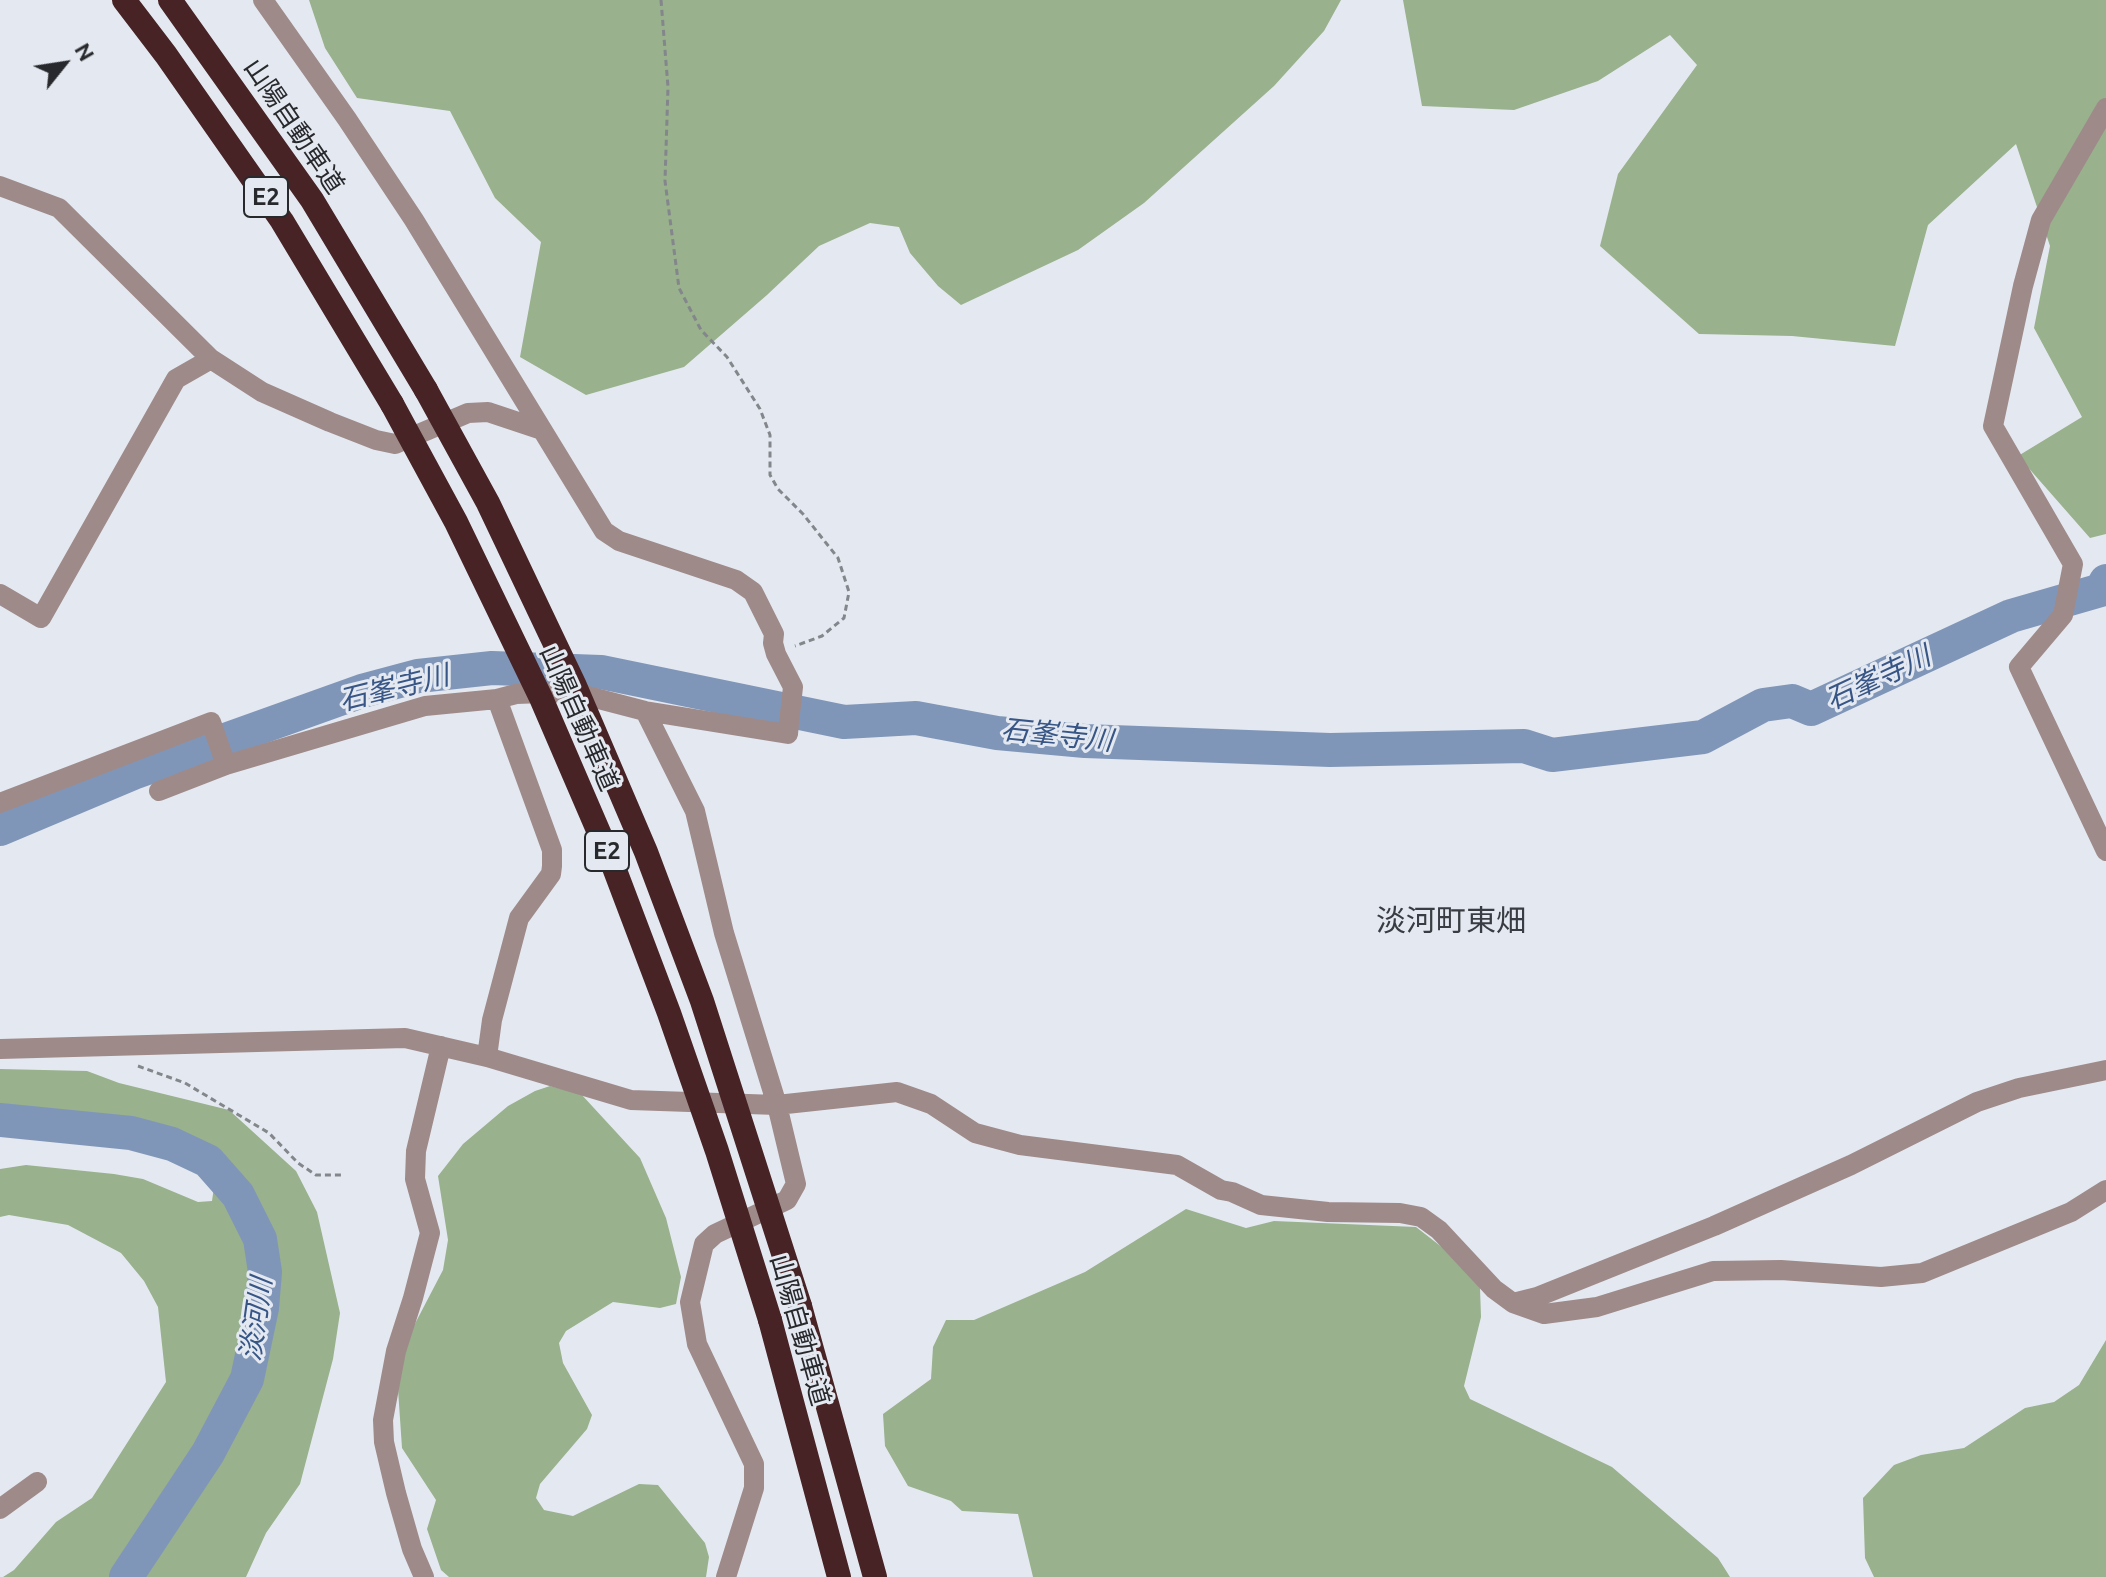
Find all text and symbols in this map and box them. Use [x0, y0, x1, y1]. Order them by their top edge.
north arrow [24, 24, 104, 104]
text: N [70, 38, 100, 65]
street label: 山陽自動車道 [237, 53, 351, 199]
road number: E2 [244, 177, 288, 217]
water label: 石峯寺川 [1820, 639, 1936, 717]
street label: 山陽自動車道 [533, 640, 625, 796]
water label: 石峯寺川 [336, 658, 452, 718]
water label: 石峯寺川 [1000, 712, 1114, 758]
road number: E2 [585, 831, 629, 871]
district label: 淡河町東畑 [1376, 903, 1526, 939]
street label: 山陽自動車道 [764, 1251, 836, 1409]
water label: 淡河川 [234, 1275, 278, 1363]

